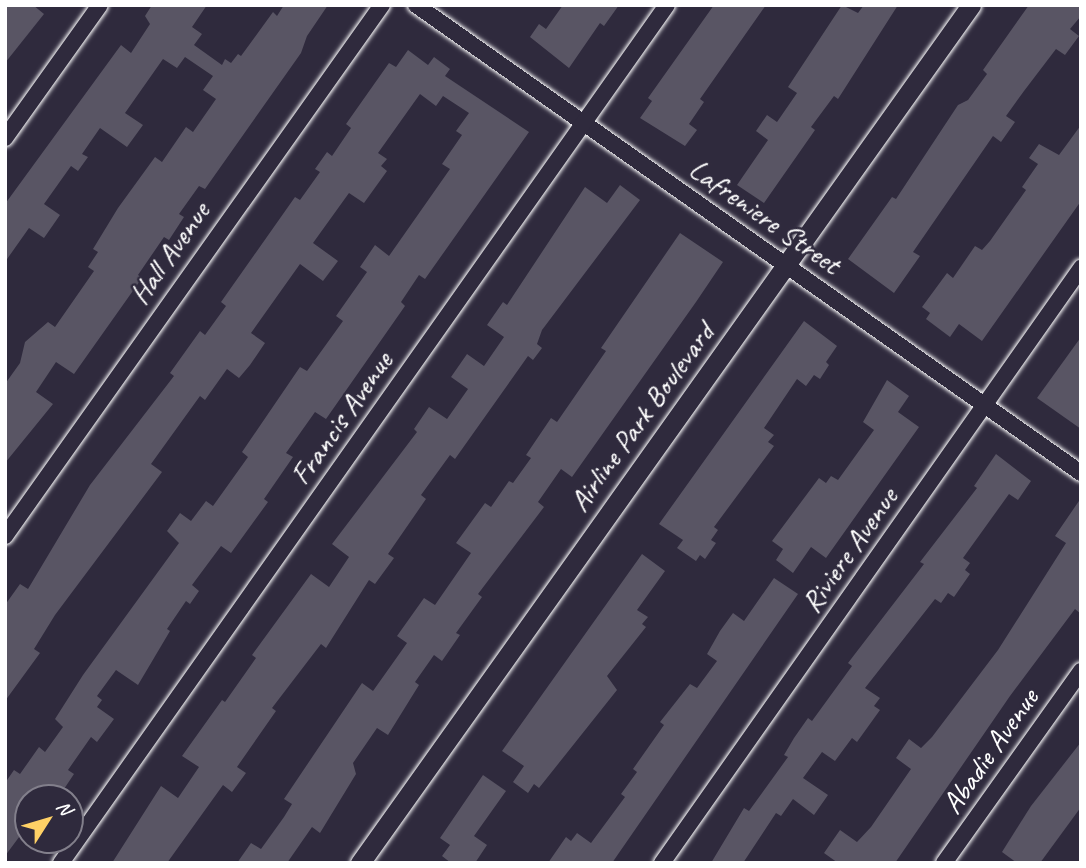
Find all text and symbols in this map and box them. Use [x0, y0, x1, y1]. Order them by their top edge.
street label: Lafreniere Street [682, 150, 848, 282]
street label: Hall Avenue [121, 195, 217, 311]
street label: Airline Park Boulevard [560, 315, 722, 519]
street label: Francis Avenue [282, 345, 400, 491]
street label: Riviere Avenue [793, 481, 905, 619]
street label: Abadie Avenue [934, 682, 1046, 820]
north arrow [14, 784, 84, 854]
text: N [51, 796, 77, 819]

